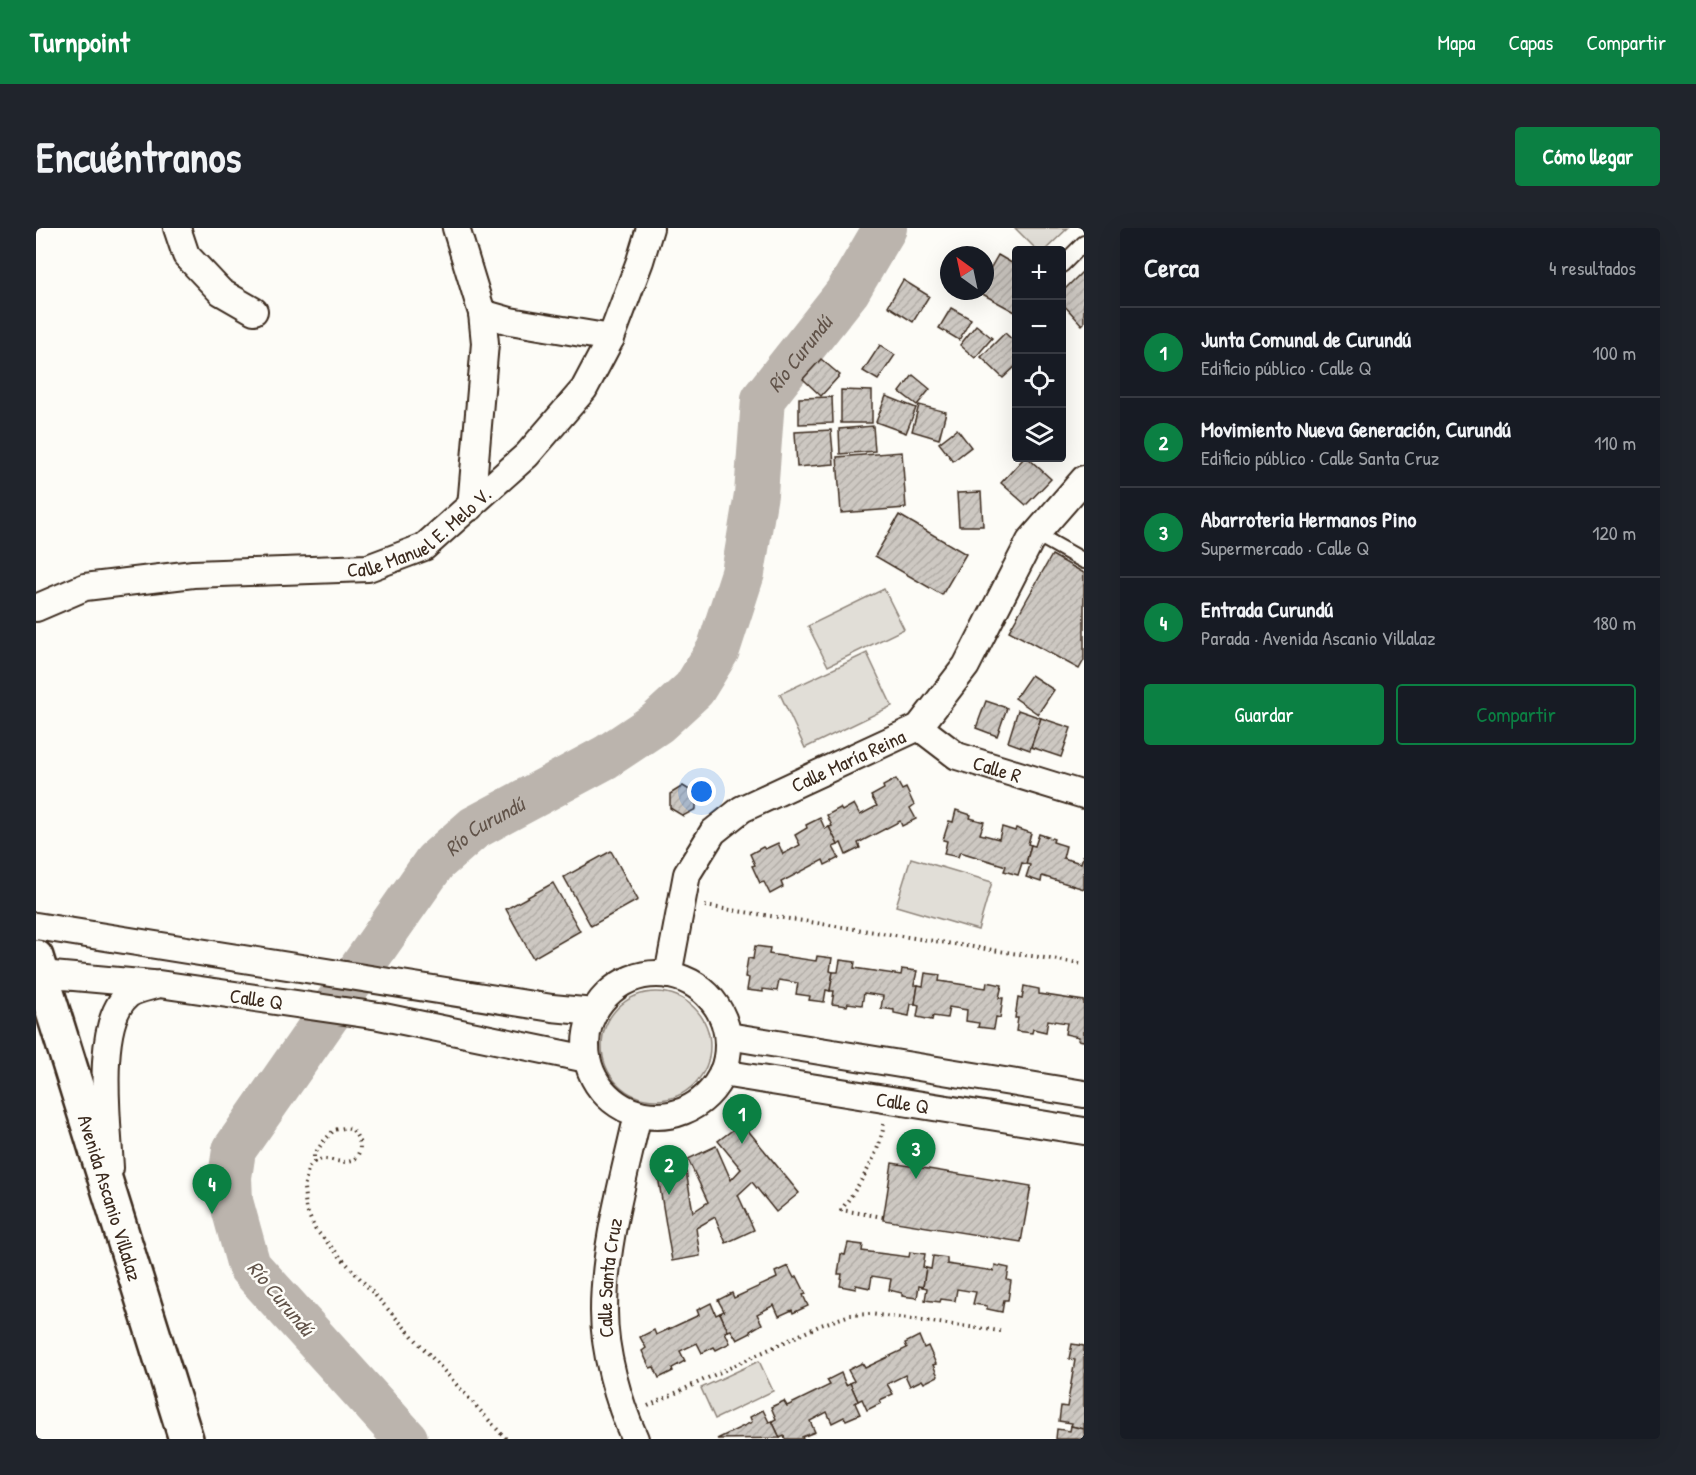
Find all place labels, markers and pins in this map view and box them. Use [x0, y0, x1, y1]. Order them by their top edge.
pin: 1 [722, 1094, 762, 1144]
pin: 3 [896, 1130, 936, 1179]
pin: 2 [650, 1146, 688, 1195]
pin: 4 [192, 1164, 231, 1214]

